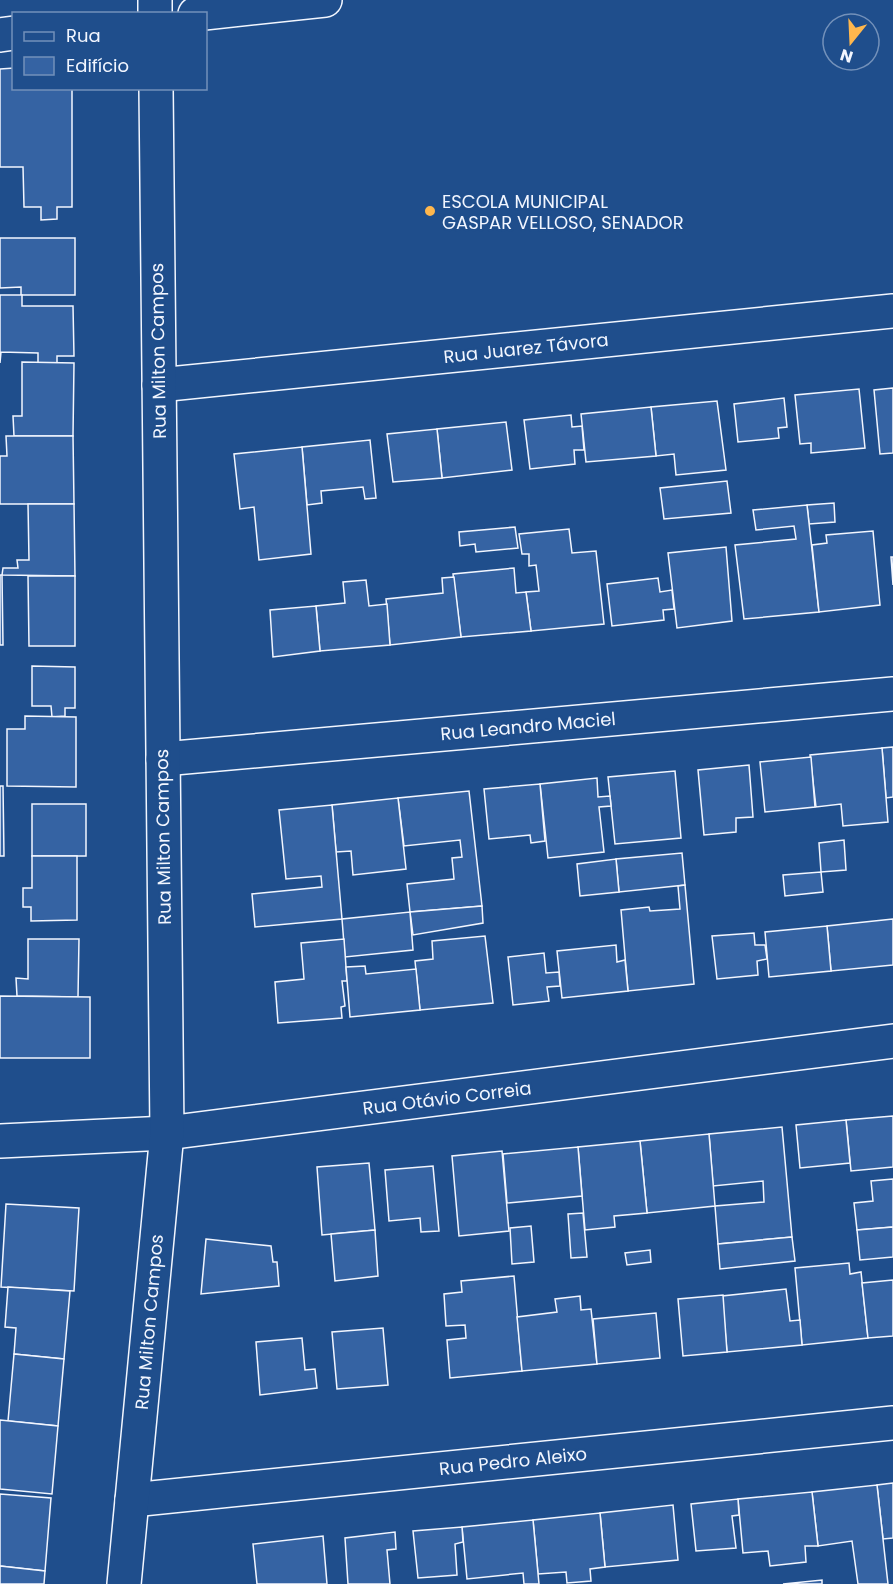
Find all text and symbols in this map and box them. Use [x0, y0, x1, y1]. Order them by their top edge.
legend [12, 12, 207, 90]
north arrow [821, 12, 881, 72]
text: Rua [66, 23, 101, 48]
text: N [837, 43, 856, 69]
text: Edifício [66, 53, 129, 78]
place label: ESCOLA MUNICIPAL GASPAR VELLOSO, SENADOR [442, 189, 684, 235]
marker: ESCOLA MUNICIPAL GASPAR VELLOSO, SENADOR [423, 204, 437, 218]
street label: Rua Milton Campos [144, 263, 172, 439]
street label: Rua Juarez Távora [442, 327, 610, 369]
street label: Rua Leandro Maciel [439, 706, 617, 746]
street label: Rua Milton Campos [149, 749, 177, 925]
street label: Rua Otávio Correia [361, 1075, 533, 1121]
street label: Rua Milton Campos [129, 1233, 169, 1411]
street label: Rua Pedro Aleixo [438, 1441, 588, 1481]

